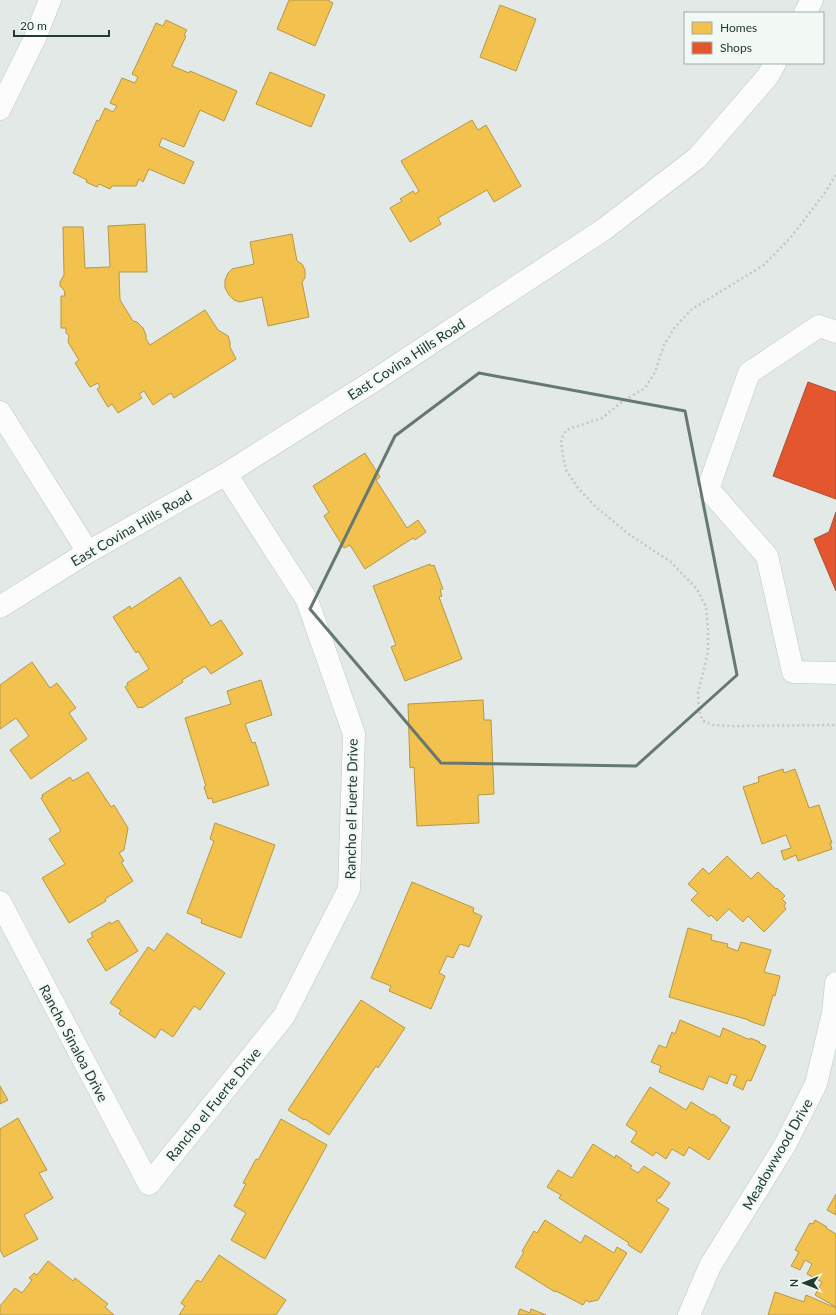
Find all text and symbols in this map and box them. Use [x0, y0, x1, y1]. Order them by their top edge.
scale bar [14, 12, 109, 38]
legend [684, 12, 824, 64]
text: 20 m [20, 18, 47, 33]
text: Homes [720, 20, 757, 35]
text: Shops [720, 40, 752, 55]
street label: East Covina Hills Road [344, 315, 468, 403]
street label: East Covina Hills Road [68, 486, 194, 570]
street label: Rancho el Fuerte Drive [341, 738, 361, 880]
street label: Rancho Sinaloa Drive [36, 981, 112, 1105]
street label: Rancho el Fuerte Drive [162, 1044, 264, 1164]
street label: Meadowwood Drive [738, 1095, 816, 1213]
north arrow [784, 1263, 824, 1303]
text: N [787, 1279, 800, 1287]

